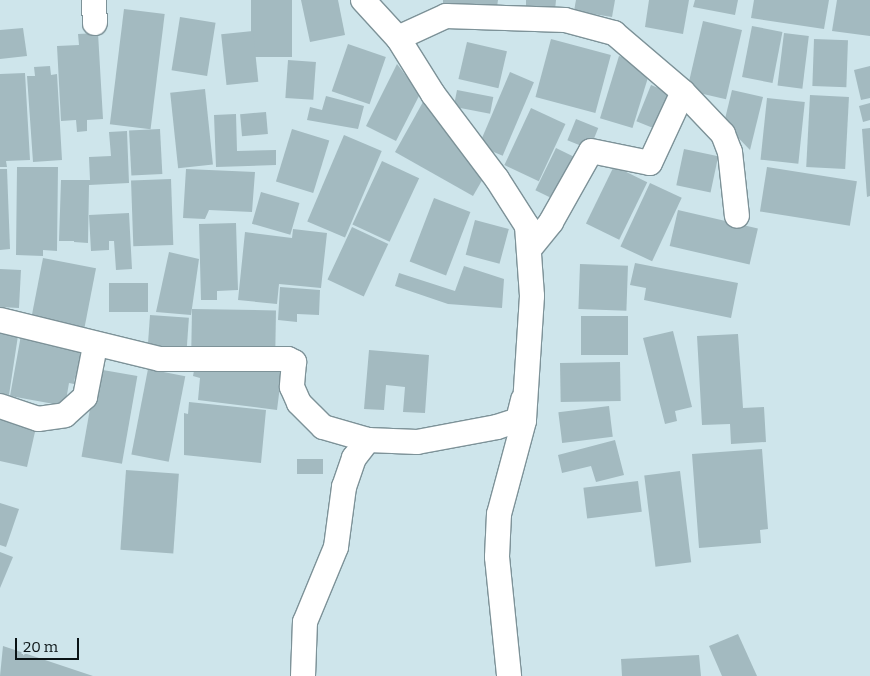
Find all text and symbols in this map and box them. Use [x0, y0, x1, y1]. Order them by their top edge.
scale bar [18, 628, 81, 660]
text: 20 m [23, 638, 58, 656]

